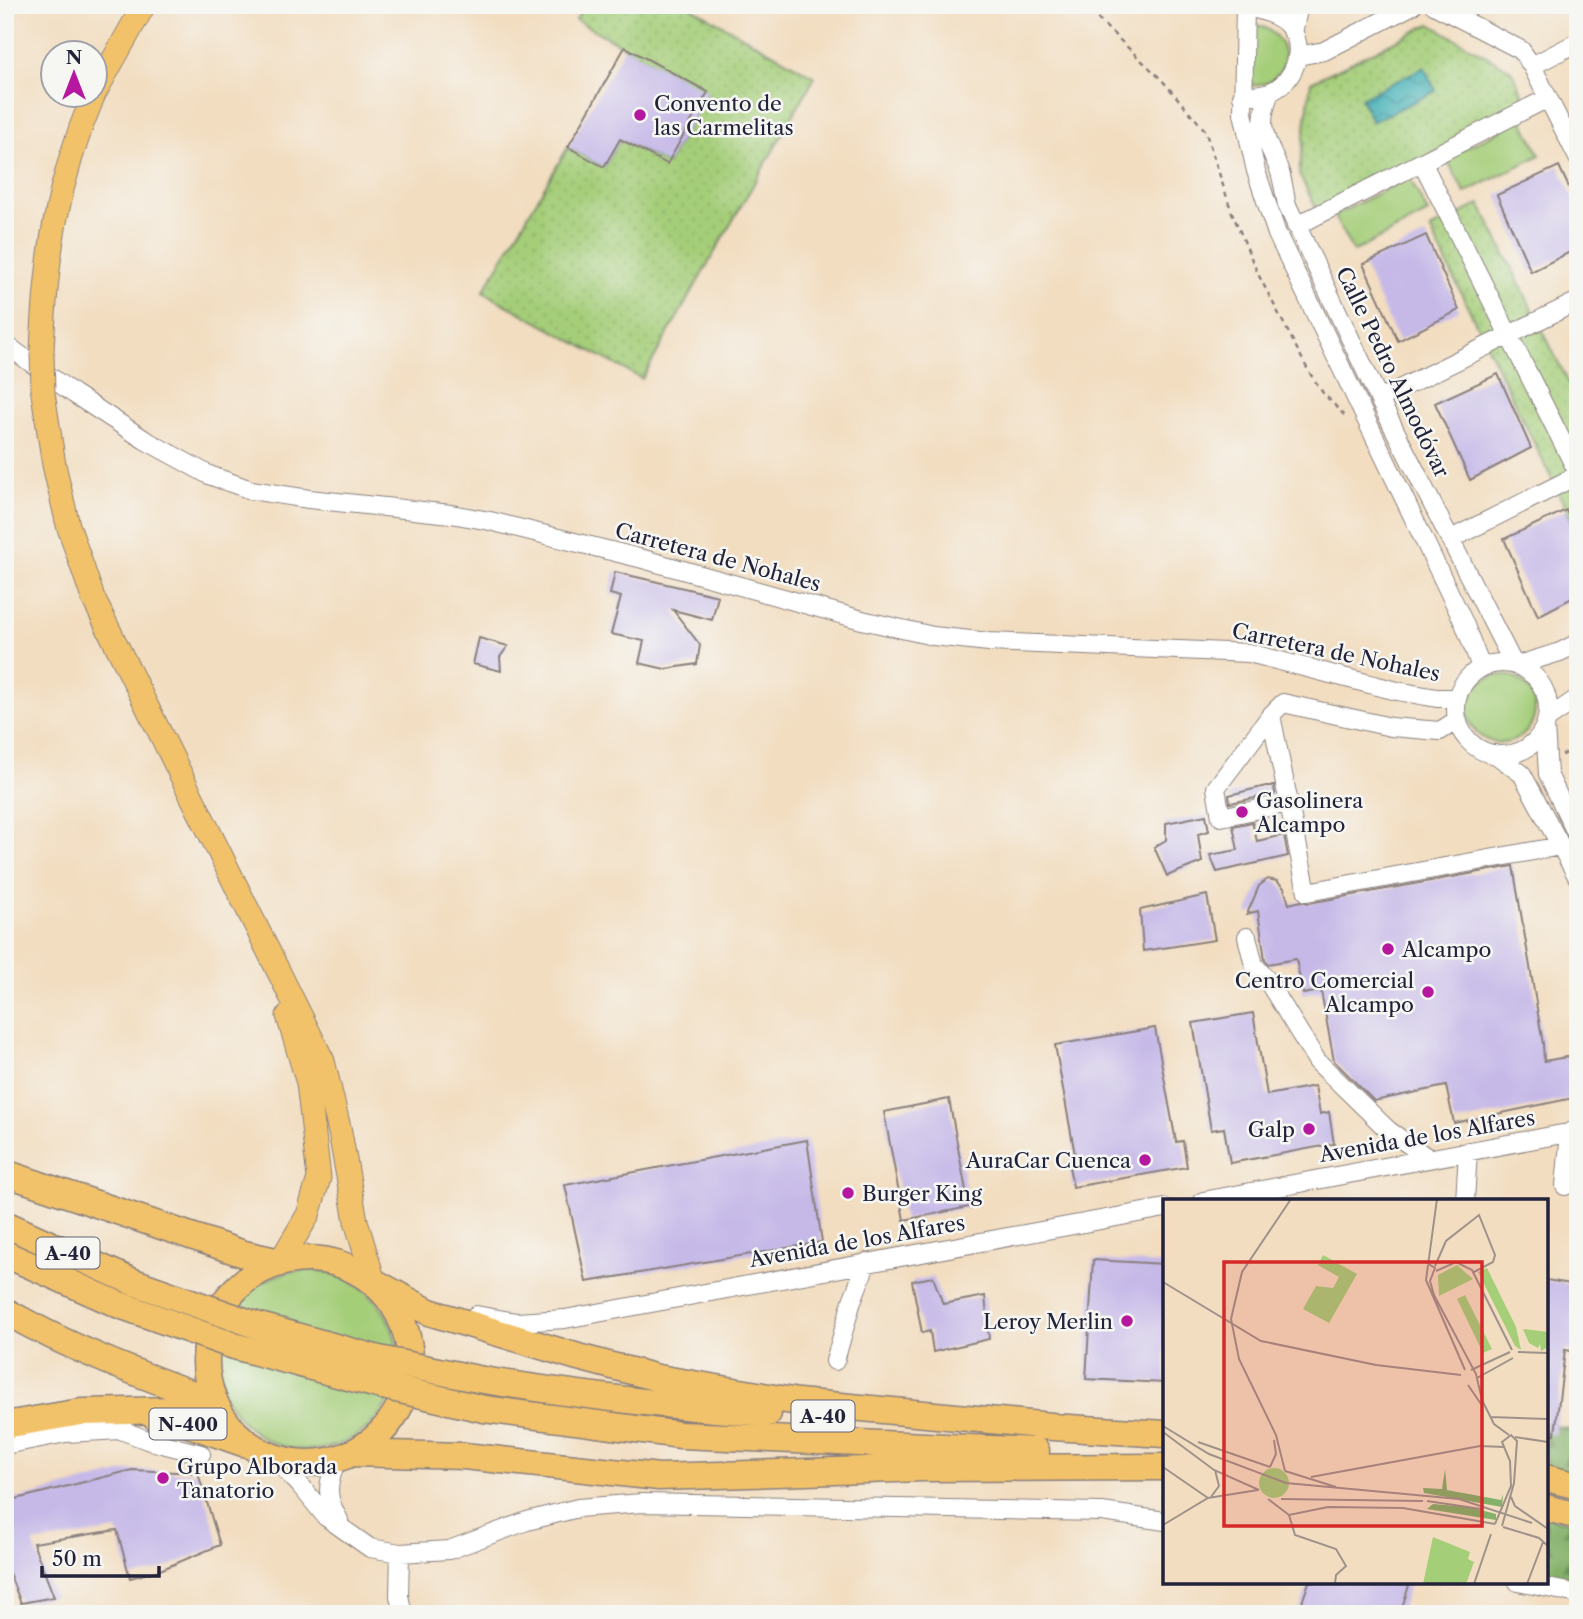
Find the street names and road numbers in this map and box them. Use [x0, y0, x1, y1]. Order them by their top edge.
street label: Calle Pedro Almodóvar [1331, 263, 1455, 481]
street label: Carretera de Nohales [612, 517, 824, 597]
street label: Carretera de Nohales [1230, 618, 1442, 686]
street label: Avenida de los Alfares [1316, 1105, 1537, 1167]
street label: Avenida de los Alfares [746, 1210, 967, 1272]
road number: A-40 [36, 1238, 100, 1268]
road number: A-40 [792, 1400, 854, 1432]
road number: N-400 [150, 1408, 227, 1440]

